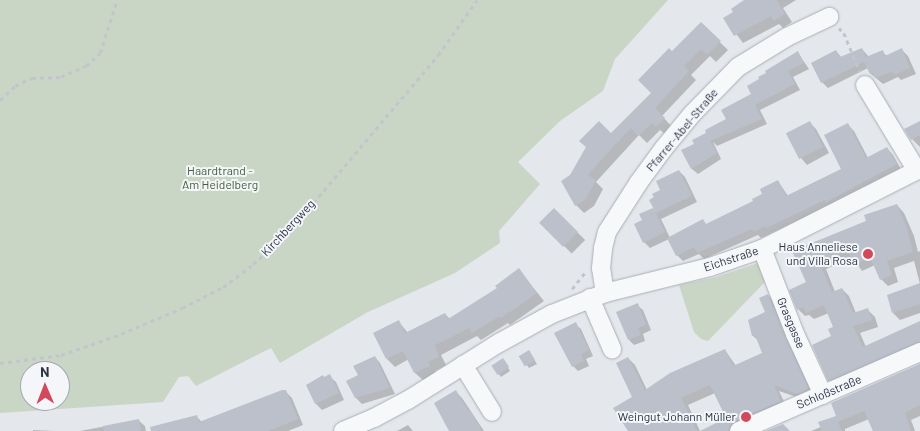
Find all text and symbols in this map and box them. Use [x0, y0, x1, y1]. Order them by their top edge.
street label: Pfarrer-Abel-Straße [643, 86, 721, 174]
park label: Haardtrand - Am Heidelberg [182, 164, 258, 192]
street label: Kirchbergweg [258, 197, 318, 259]
place label: Haus Anneliese und Villa Rosa [779, 240, 858, 268]
street label: Eichstraße [702, 243, 760, 275]
marker: Haus Anneliese und Villa Rosa [862, 248, 874, 260]
street label: Grasgasse [774, 295, 808, 351]
north arrow [20, 361, 70, 411]
text: N [40, 363, 50, 380]
street label: Schloßstraße [794, 372, 864, 412]
place label: Weingut Johann Müller [618, 410, 736, 424]
marker: Weingut Johann Müller [740, 411, 752, 423]

